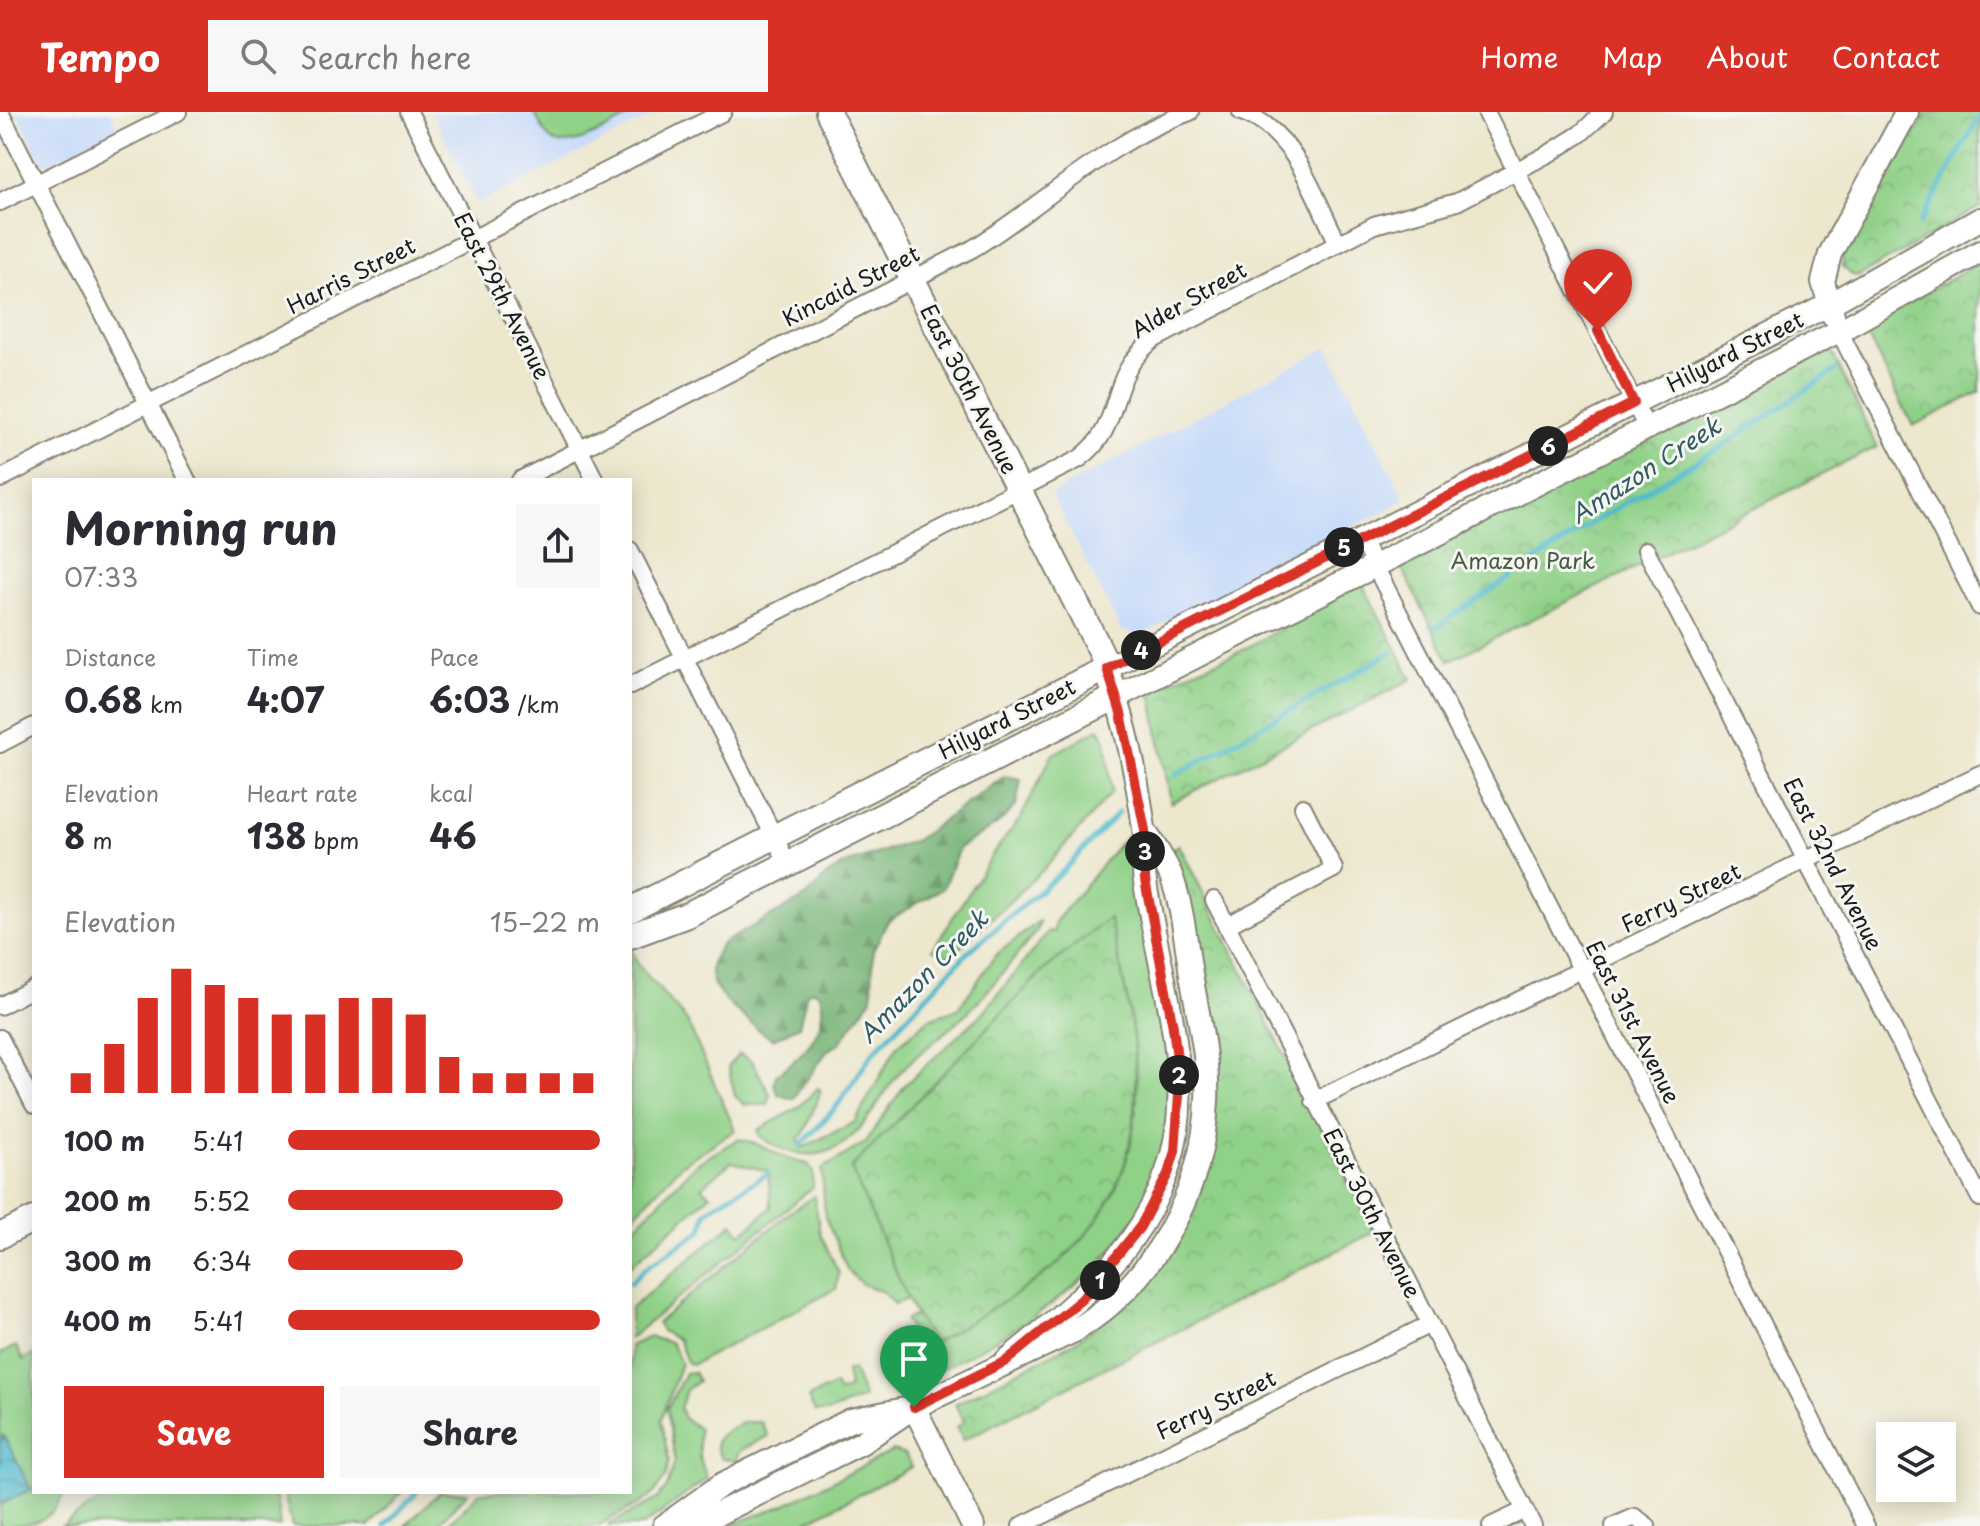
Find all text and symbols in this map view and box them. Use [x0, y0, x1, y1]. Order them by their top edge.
search box [208, 20, 768, 92]
text: Tempo [40, 28, 160, 85]
icon: search [236, 34, 280, 78]
text: Search here [300, 34, 472, 79]
text: Home [1480, 35, 1558, 78]
text: Map [1602, 35, 1662, 78]
text: About [1706, 35, 1788, 78]
text: Contact [1832, 35, 1940, 78]
street label: East 29th Avenue [447, 206, 560, 385]
street label: Harris Street [280, 228, 420, 321]
street label: Kincaid Street [776, 236, 925, 333]
pin [1564, 249, 1632, 331]
street label: Alder Street [1125, 252, 1252, 345]
icon: check [1576, 261, 1620, 305]
street label: East 30th Avenue [913, 298, 1027, 479]
street label: Hilyard Street [1660, 302, 1809, 399]
water label: Amazon Creek [1563, 406, 1728, 532]
pin: 6 [1528, 426, 1568, 466]
text: 6 [1540, 429, 1556, 462]
text: Morning run [64, 494, 338, 560]
button: share [516, 504, 600, 588]
pin: 5 [1324, 527, 1364, 567]
text: 5 [1337, 530, 1351, 563]
park label: Amazon Park [1451, 543, 1595, 576]
text: 07:33 [64, 557, 138, 596]
pin: 4 [1121, 630, 1161, 670]
text: 4 [1134, 633, 1148, 666]
text: Distance [64, 640, 156, 673]
text: Time [247, 640, 299, 673]
text: Pace [429, 640, 479, 673]
street label: Hilyard Street [932, 669, 1081, 766]
text: 0.68 [64, 673, 143, 725]
text: 4:07 [247, 673, 324, 725]
text: 6:03 [429, 673, 510, 725]
text: km [143, 687, 183, 720]
text: /km [510, 687, 560, 720]
street label: East 32nd Avenue [1776, 771, 1892, 955]
text: Elevation [64, 776, 159, 809]
text: Heart rate [247, 776, 358, 809]
text: kcal [429, 776, 473, 809]
text: 8 [64, 809, 85, 861]
text: 138 [247, 809, 306, 861]
text: 46 [429, 809, 477, 861]
text: m [85, 823, 112, 856]
text: bpm [306, 823, 359, 856]
pin: 3 [1125, 831, 1165, 871]
text: 3 [1138, 834, 1152, 867]
street label: Ferry Street [1615, 853, 1746, 940]
water label: Amazon Creek [849, 900, 997, 1050]
text: Elevation [64, 902, 176, 941]
text: 15–22 m [490, 902, 600, 941]
street label: East 31st Avenue [1579, 934, 1690, 1109]
pin: 2 [1159, 1055, 1199, 1095]
text: 2 [1171, 1058, 1187, 1091]
text: 100 m [64, 1121, 145, 1160]
text: 5:41 [192, 1121, 243, 1160]
street label: East 30th Avenue [1316, 1122, 1430, 1303]
text: 200 m [64, 1181, 151, 1220]
text: 5:52 [192, 1181, 250, 1220]
text: 300 m [64, 1241, 152, 1280]
text: 6:34 [192, 1241, 252, 1280]
pin: 1 [1080, 1260, 1120, 1300]
text: 1 [1095, 1263, 1105, 1296]
text: 400 m [64, 1301, 152, 1340]
text: 5:41 [192, 1301, 243, 1340]
pin [880, 1325, 948, 1407]
icon: arrive [892, 1337, 936, 1381]
street label: Ferry Street [1150, 1360, 1281, 1447]
button: Save [64, 1386, 324, 1478]
button: Share [340, 1386, 600, 1478]
map controls [1876, 1422, 1956, 1502]
button: layers [1876, 1422, 1956, 1502]

